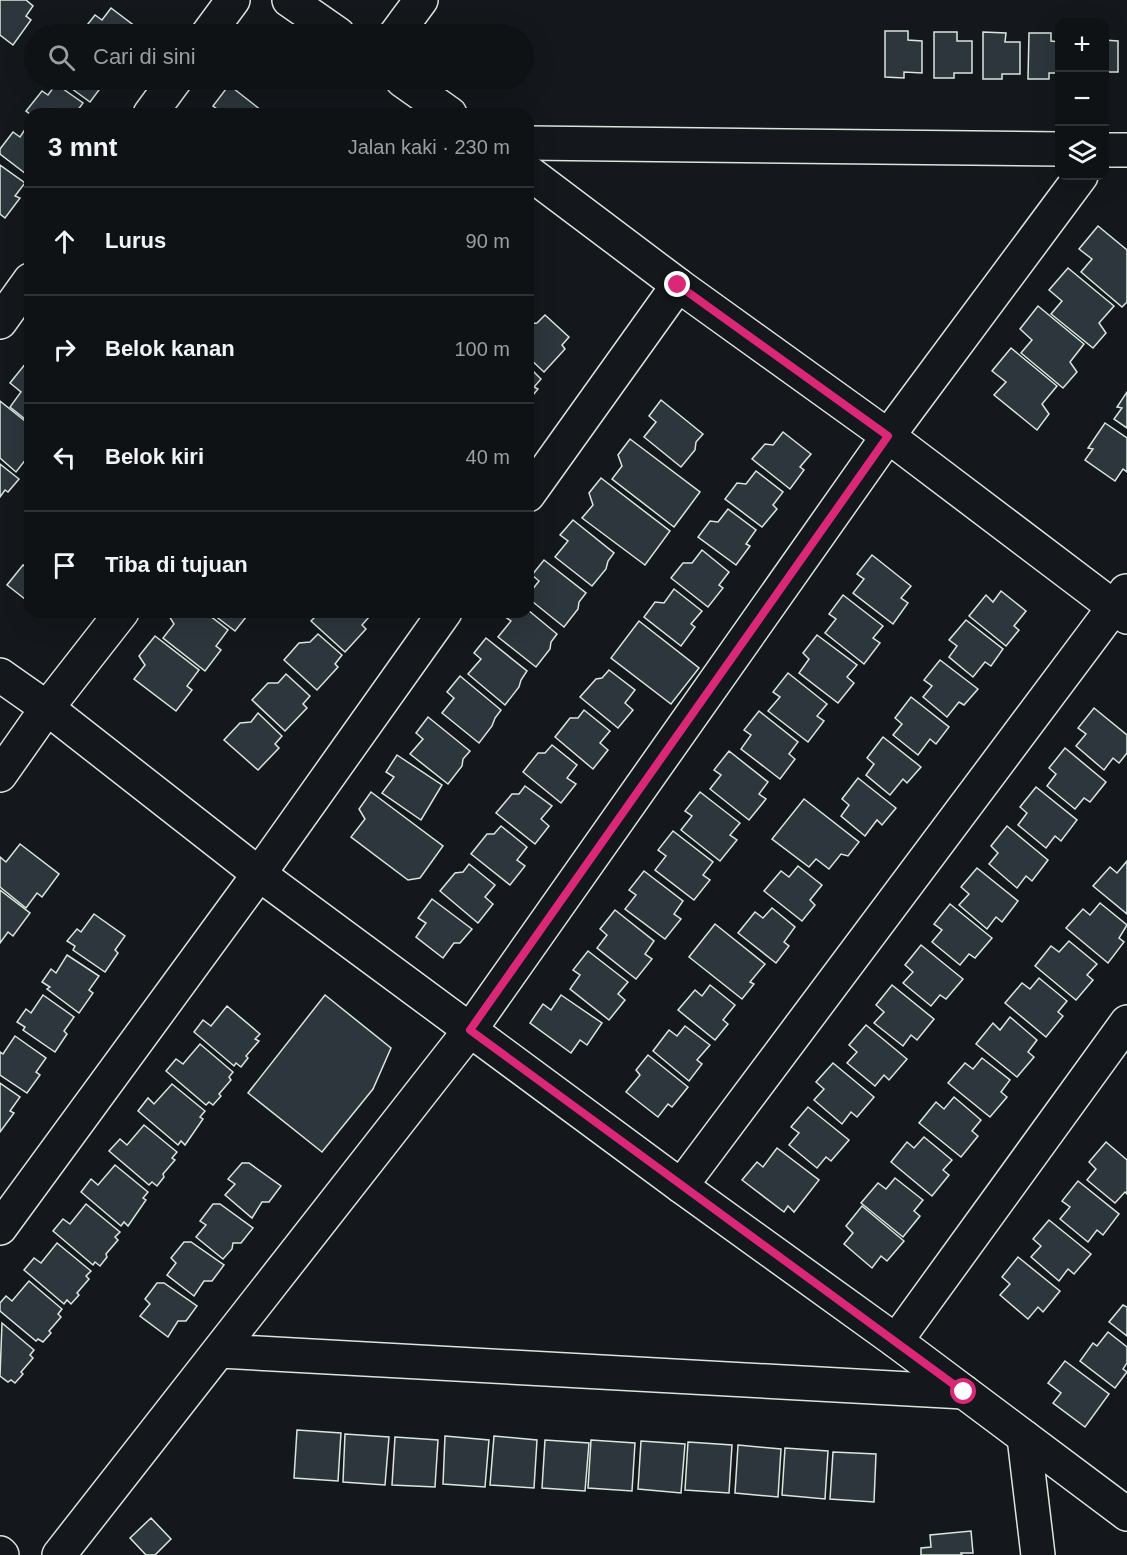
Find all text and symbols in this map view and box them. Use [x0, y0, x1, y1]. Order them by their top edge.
map controls [1055, 18, 1109, 180]
button: + [1055, 18, 1109, 72]
search box [24, 24, 534, 90]
icon: search [45, 41, 78, 74]
text: Cari di sini [93, 44, 196, 69]
button: − [1055, 72, 1109, 126]
button: layers [1055, 126, 1109, 180]
text: 3 mnt [48, 132, 117, 162]
text: Jalan kaki · 230 m [348, 136, 510, 158]
icon: ahead [48, 225, 81, 258]
text: Lurus [105, 228, 166, 253]
text: 90 m [466, 230, 510, 252]
route end [664, 271, 690, 297]
icon: right [48, 333, 81, 366]
text: Belok kanan [105, 336, 235, 361]
text: 100 m [454, 338, 510, 360]
icon: left [48, 441, 81, 474]
text: Belok kiri [105, 444, 204, 469]
text: 40 m [466, 446, 510, 468]
icon: arrive [48, 549, 81, 582]
text: Tiba di tujuan [105, 552, 248, 577]
route start [950, 1378, 976, 1404]

